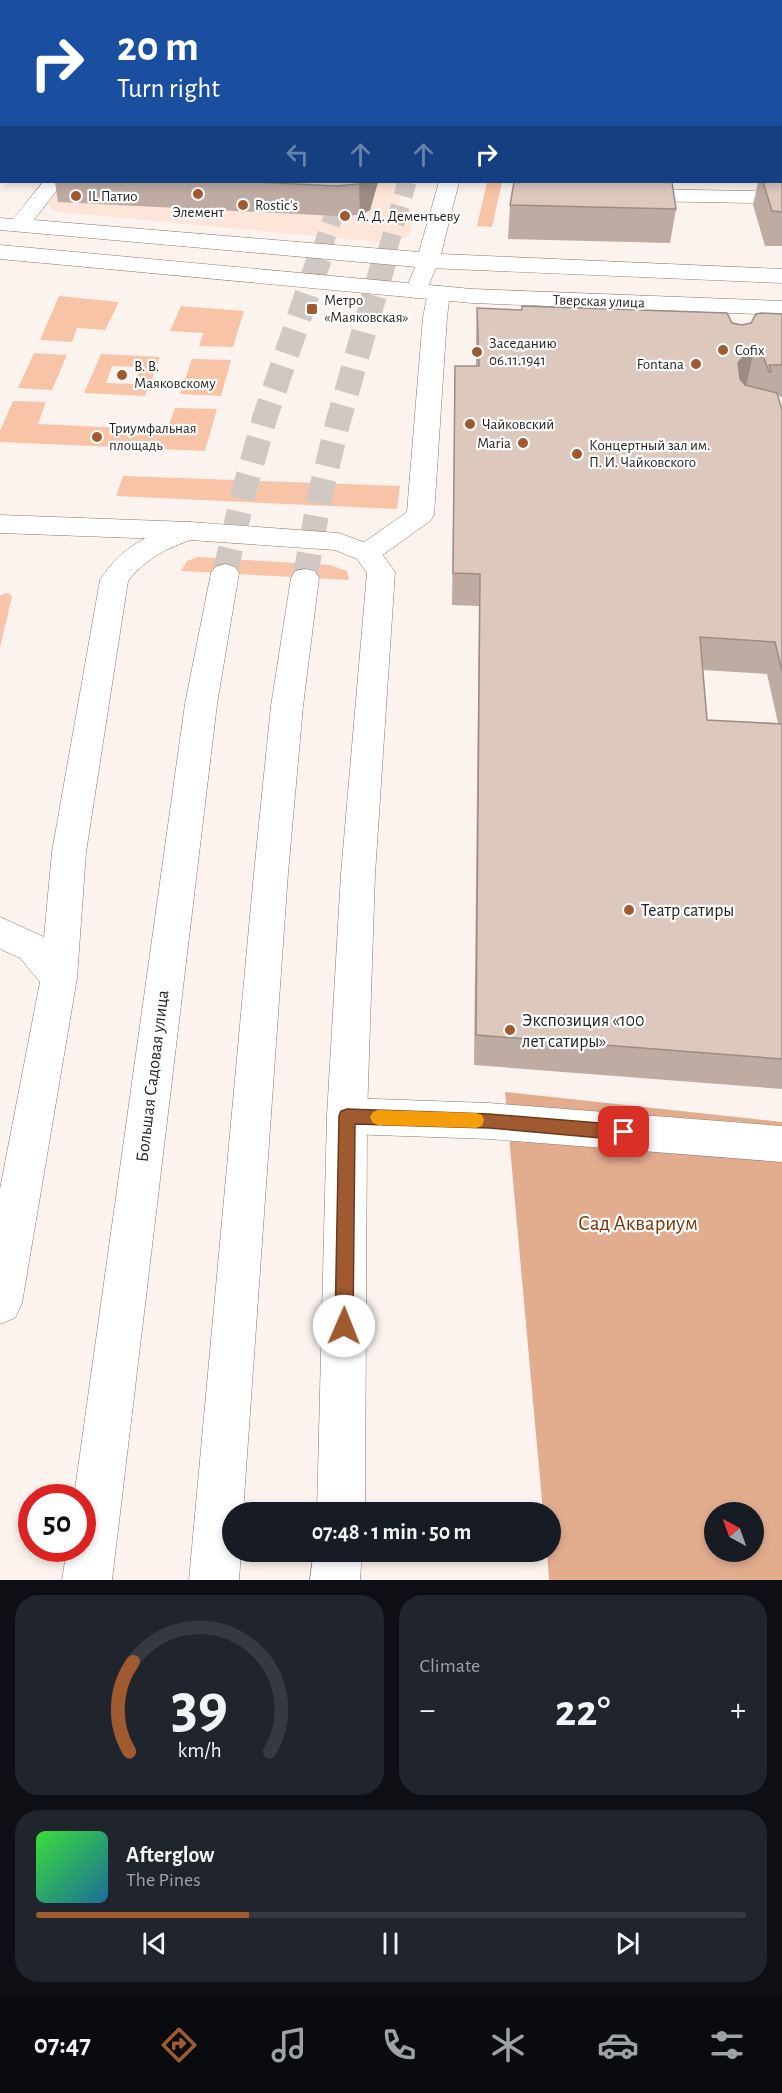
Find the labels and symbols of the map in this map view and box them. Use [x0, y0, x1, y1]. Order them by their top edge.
marker: Элемент [191, 187, 205, 201]
marker: IL Патио [69, 189, 83, 203]
place label: IL Патио [88, 189, 138, 204]
marker: Rostic's [236, 198, 250, 212]
place label: Rostic's [255, 198, 298, 213]
place label: Элемент [172, 205, 224, 220]
marker: А. Д. Дементьеву [338, 209, 352, 223]
place label: А. Д. Дементьеву [357, 209, 461, 224]
street label: Тверская улица [553, 292, 645, 311]
place label: Метро «Маяковская» [324, 293, 409, 325]
marker: Метро «Маяковская» [305, 302, 319, 316]
place label: Заседанию 06.11.1941 [489, 336, 557, 368]
marker: Cofix [716, 343, 730, 357]
place label: Cofix [735, 343, 765, 358]
marker: Заседанию 06.11.1941 [470, 345, 484, 359]
place label: Fontana [637, 357, 684, 372]
marker: Fontana [689, 357, 703, 371]
place label: В. В. Маяковскому [134, 359, 216, 391]
marker: В. В. Маяковскому [115, 368, 129, 382]
marker: Чайковский [463, 417, 477, 431]
place label: Чайковский [482, 417, 554, 432]
place label: Триумфальная площадь [109, 421, 197, 453]
marker: Триумфальная площадь [90, 430, 104, 444]
place label: Maria [477, 436, 511, 451]
marker: Maria [516, 436, 530, 450]
place label: Концертный зал им. П. И. Чайковского [589, 438, 710, 470]
marker: Концертный зал им. П. И. Чайковского [570, 447, 584, 461]
place label: Театр сатиры [641, 902, 734, 920]
marker: Театр сатиры [622, 903, 636, 917]
street label: Большая Садовая улица [134, 989, 172, 1163]
place label: Экспозиция «100 лет сатиры» [522, 1012, 645, 1051]
marker: Экспозиция «100 лет сатиры» [503, 1023, 517, 1037]
pin [598, 1106, 649, 1157]
park label: Сад Аквариум [578, 1213, 698, 1234]
position arrow [312, 1294, 376, 1358]
speed limit sign: 50 [18, 1484, 96, 1562]
north arrow [704, 1502, 764, 1562]

